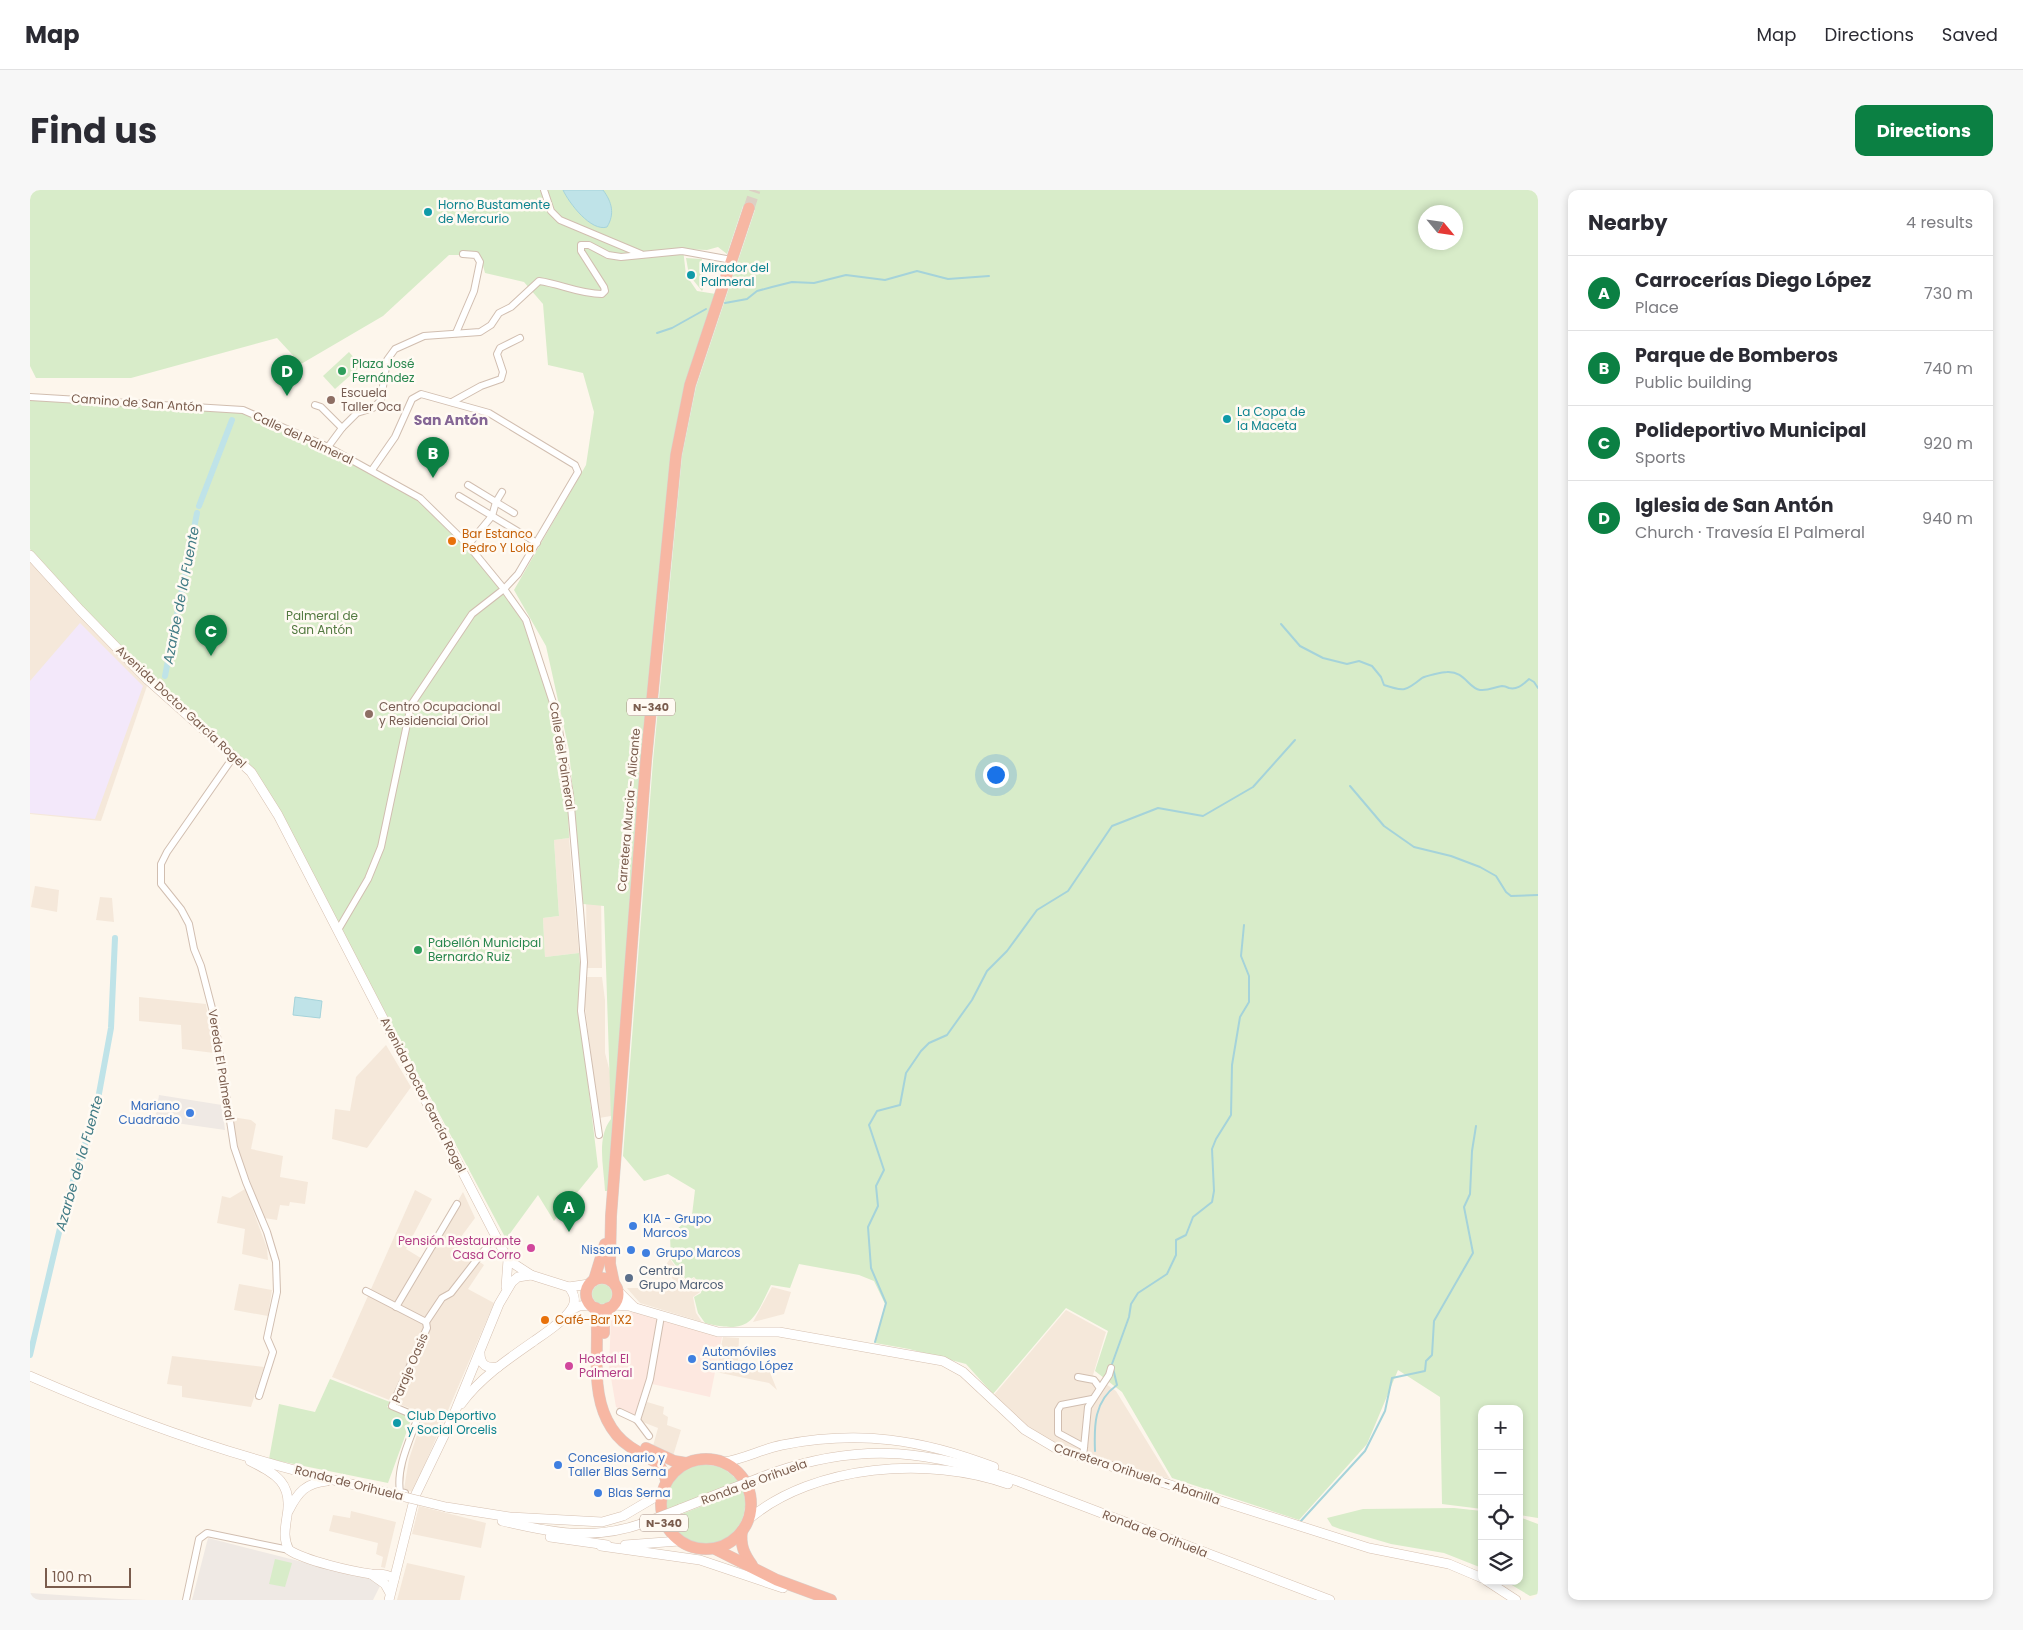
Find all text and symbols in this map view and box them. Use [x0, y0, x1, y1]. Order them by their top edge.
text: Map [25, 18, 80, 51]
text: Map [1757, 22, 1796, 47]
text: Directions [1824, 22, 1914, 47]
text: Saved [1942, 22, 1998, 47]
button: Directions [1855, 105, 1993, 156]
text: Find us [30, 106, 157, 155]
place label: Horno Bustamente de Mercurio [438, 196, 550, 227]
north arrow [1418, 205, 1463, 250]
marker: Horno Bustamente de Mercurio [422, 206, 434, 218]
text: Nearby [1588, 208, 1668, 237]
text: 4 results [1906, 211, 1973, 234]
place label: Mirador del Palmeral [701, 259, 769, 290]
text: Carrocerías Diego López [1635, 267, 1871, 294]
marker: Mirador del Palmeral [685, 269, 697, 281]
text: A [1598, 282, 1610, 305]
text: 730 m [1924, 282, 1973, 305]
text: Place [1635, 296, 1679, 319]
text: Parque de Bomberos [1635, 342, 1838, 369]
pin: D [271, 355, 303, 396]
place label: Plaza José Fernández [352, 355, 415, 386]
text: B [1599, 357, 1609, 380]
text: 740 m [1923, 357, 1973, 380]
marker: Plaza José Fernández [336, 365, 348, 377]
text: Public building [1635, 371, 1752, 394]
place label: Escuela Taller Oca [341, 384, 401, 415]
street label: Camino de San Antón [71, 389, 203, 416]
marker: Escuela Taller Oca [325, 394, 337, 406]
place label: La Copa de la Maceta [1237, 403, 1305, 434]
street label: Calle del Palmeral [250, 407, 356, 468]
district label: San Antón [414, 410, 488, 430]
marker: La Copa de la Maceta [1221, 413, 1233, 425]
text: Polideportivo Municipal [1635, 417, 1866, 444]
text: C [1598, 432, 1610, 455]
text: 920 m [1923, 432, 1973, 455]
pin: B [417, 437, 449, 478]
text: Sports [1635, 446, 1686, 469]
text: Iglesia de San Antón [1635, 492, 1833, 519]
text: D [1598, 507, 1610, 530]
text: 940 m [1922, 507, 1973, 530]
text: Church · Travesía El Palmeral [1635, 521, 1865, 544]
water label: Azarbe de la Fuente [158, 524, 204, 666]
place label: Bar Estanco Pedro Y Lola [462, 525, 534, 556]
marker: Bar Estanco Pedro Y Lola [446, 535, 458, 547]
park label: Palmeral de San Antón [286, 607, 358, 638]
pin: C [195, 615, 227, 656]
street label: Avenida Doctor García Rogel [112, 642, 250, 772]
place label: Centro Ocupacional y Residencial Oriol [379, 698, 500, 729]
road number: N-340 [627, 698, 675, 716]
street label: Calle del Palmeral [546, 701, 579, 811]
marker: Centro Ocupacional y Residencial Oriol [363, 708, 375, 720]
street label: Carretera Murcia - Alicante [613, 727, 644, 892]
your location [983, 762, 1009, 788]
place label: Pabellón Municipal Bernardo Ruiz [428, 934, 541, 965]
marker: Pabellón Municipal Bernardo Ruiz [412, 944, 424, 956]
street label: Vereda El Palmeral [204, 1008, 239, 1122]
street label: Avenida Doctor García Rogel [377, 1014, 470, 1175]
water label: Azarbe de la Fuente [50, 1093, 108, 1234]
place label: Mariano Cuadrado [118, 1097, 180, 1128]
marker: Mariano Cuadrado [184, 1107, 196, 1119]
pin: A [553, 1191, 585, 1232]
place label: KIA - Grupo Marcos [643, 1210, 712, 1241]
marker: KIA - Grupo Marcos [627, 1220, 639, 1232]
place label: Pensión Restaurante Casa Corro [398, 1232, 521, 1263]
place label: Nissan [581, 1241, 621, 1258]
marker: Pensión Restaurante Casa Corro [525, 1242, 537, 1254]
marker: Nissan [625, 1244, 637, 1256]
place label: Grupo Marcos [656, 1244, 741, 1261]
marker: Grupo Marcos [640, 1247, 652, 1259]
place label: Central Grupo Marcos [639, 1262, 724, 1293]
marker: Central Grupo Marcos [623, 1272, 635, 1284]
place label: Café-Bar 1X2 [555, 1311, 632, 1328]
marker: Café-Bar 1X2 [539, 1314, 551, 1326]
street label: Paraje Oasis [387, 1330, 432, 1405]
place label: Automóviles Santiago López [702, 1343, 793, 1374]
place label: Hostal El Palmeral [579, 1350, 632, 1381]
marker: Automóviles Santiago López [686, 1353, 698, 1365]
marker: Hostal El Palmeral [563, 1360, 575, 1372]
map controls [1478, 1405, 1523, 1585]
button: + [1478, 1405, 1523, 1450]
place label: Club Deportivo y Social Orcelis [407, 1407, 497, 1438]
marker: Club Deportivo y Social Orcelis [391, 1417, 403, 1429]
street label: Carretera Orihuela - Abanilla [1052, 1439, 1223, 1509]
place label: Concesionario y Taller Blas Serna [568, 1449, 666, 1480]
button: − [1478, 1450, 1523, 1495]
street label: Ronda de Orihuela [698, 1454, 809, 1509]
marker: Concesionario y Taller Blas Serna [552, 1459, 564, 1471]
street label: Ronda de Orihuela [293, 1461, 405, 1504]
place label: Blas Serna [608, 1484, 671, 1501]
marker: Blas Serna [592, 1487, 604, 1499]
button: locate [1478, 1495, 1523, 1540]
street label: Ronda de Orihuela [1100, 1506, 1210, 1561]
road number: N-340 [640, 1515, 688, 1532]
button: layers [1478, 1540, 1523, 1585]
scale bar [45, 1565, 131, 1588]
text: 100 m [52, 1567, 92, 1587]

